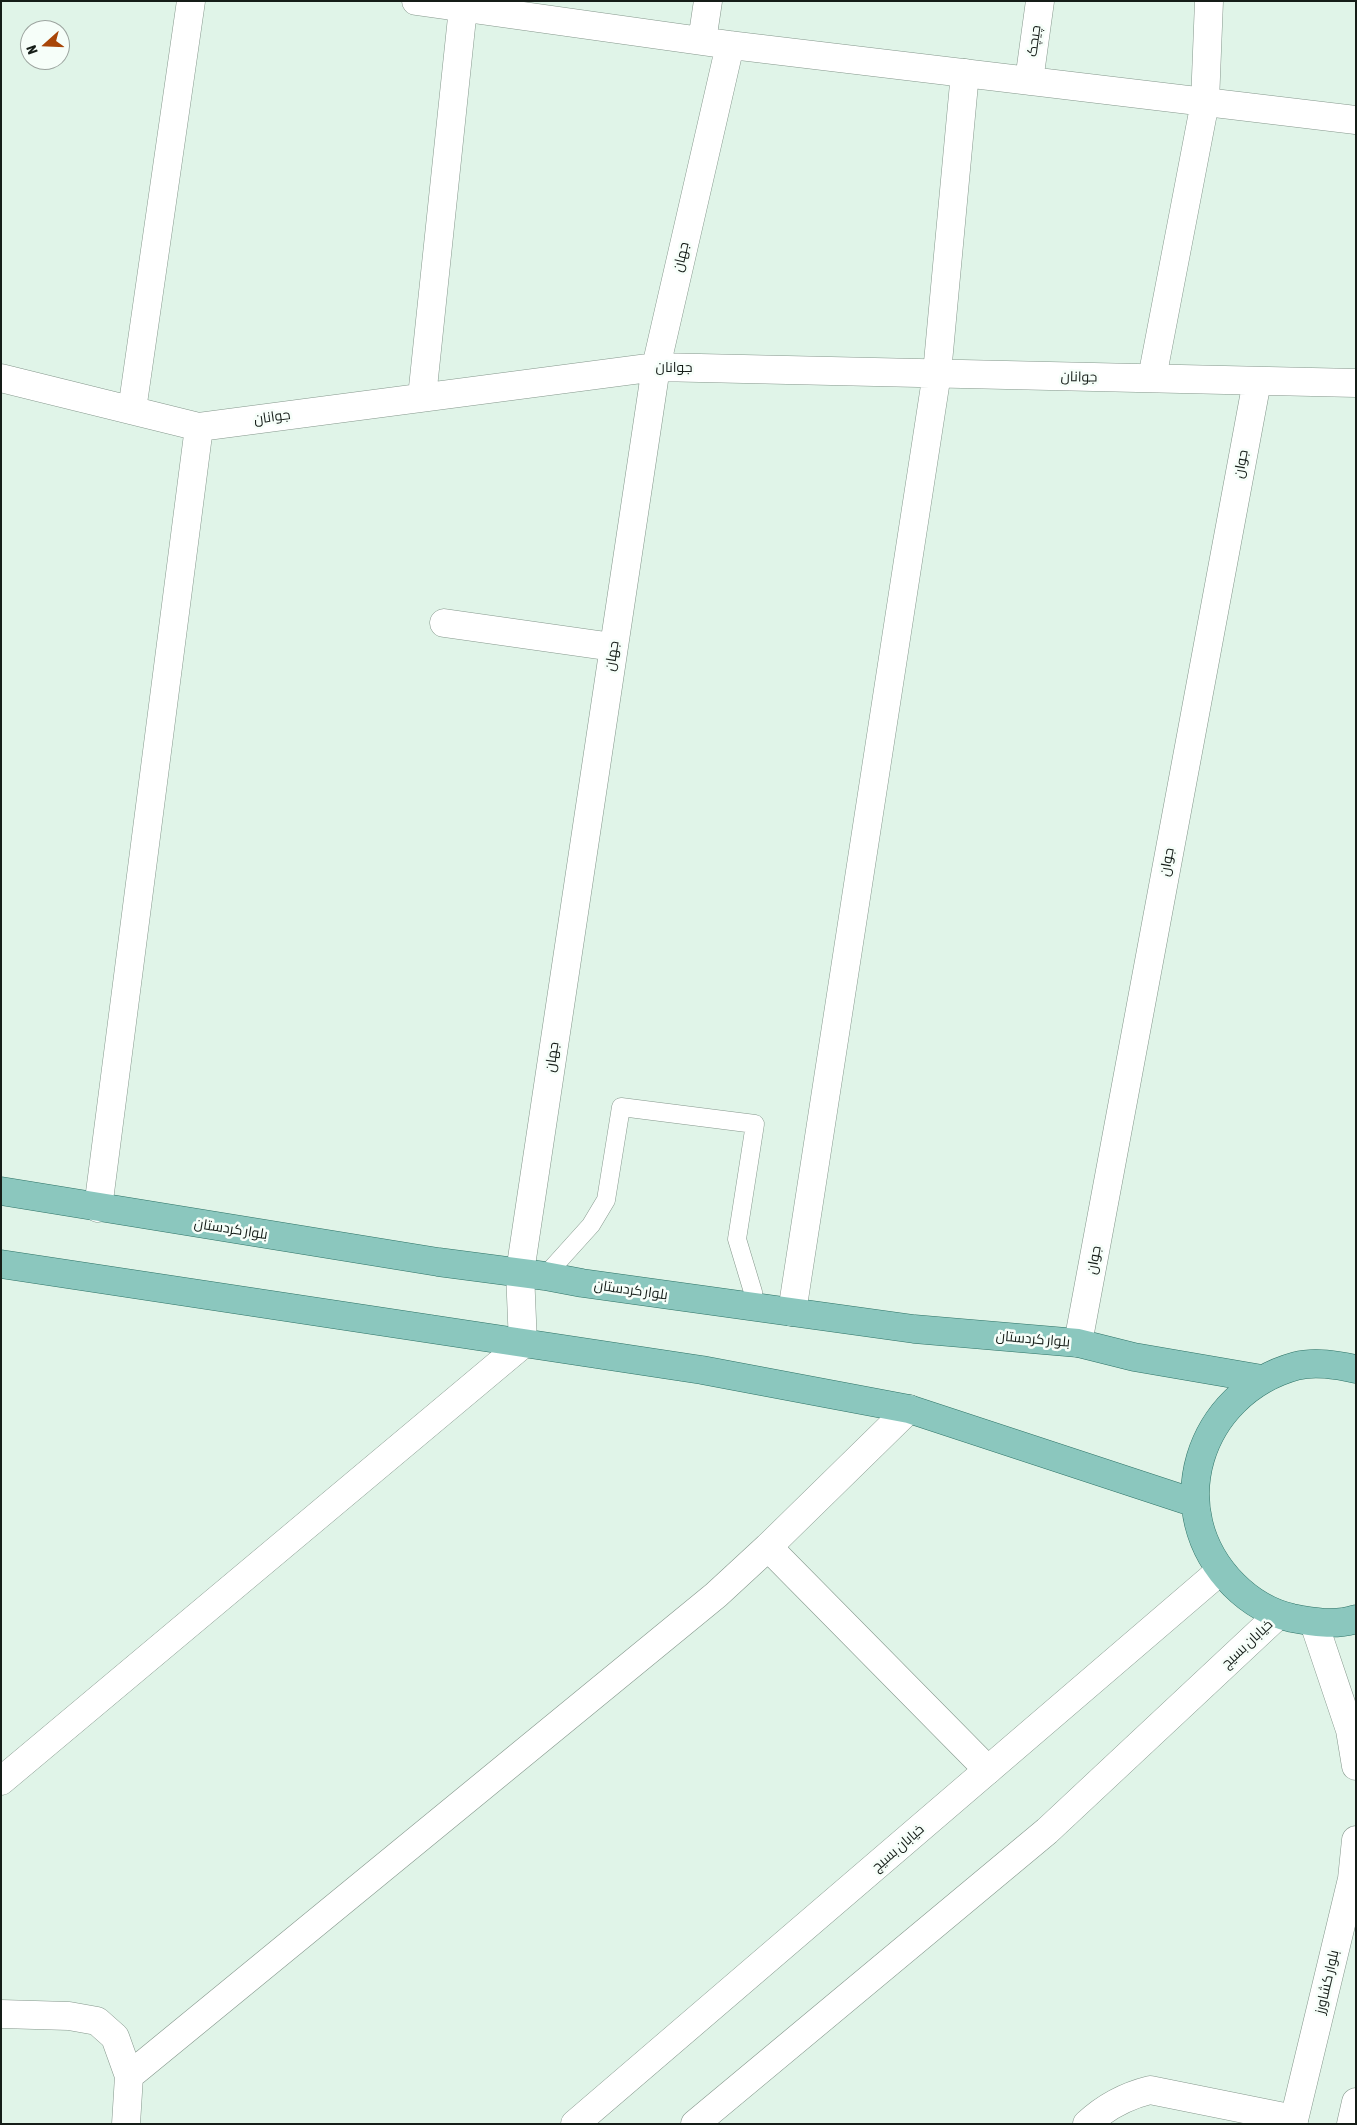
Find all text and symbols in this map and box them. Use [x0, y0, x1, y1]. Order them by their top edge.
north arrow [20, 20, 70, 70]
street label: چیچک [1023, 24, 1045, 58]
text: N [23, 43, 41, 56]
street label: جهان [669, 240, 693, 274]
street label: جوانان [656, 360, 692, 376]
street label: جوانان [1060, 368, 1098, 386]
street label: جوانان [253, 406, 291, 428]
street label: جوان [1230, 448, 1252, 480]
street label: جهان [601, 640, 623, 672]
street label: جوان [1156, 846, 1178, 878]
street label: جهان [542, 1041, 562, 1073]
street label: بلوار کردستان [193, 1215, 269, 1243]
street label: جوان [1083, 1244, 1105, 1276]
street label: بلوار کردستان [593, 1277, 669, 1303]
street label: بلوار کردستان [995, 1327, 1071, 1351]
street label: خیابان بسیج [1218, 1616, 1276, 1672]
street label: خیابان بسیج [868, 1821, 928, 1875]
street label: بلوار کشاورز [1311, 1948, 1343, 2016]

